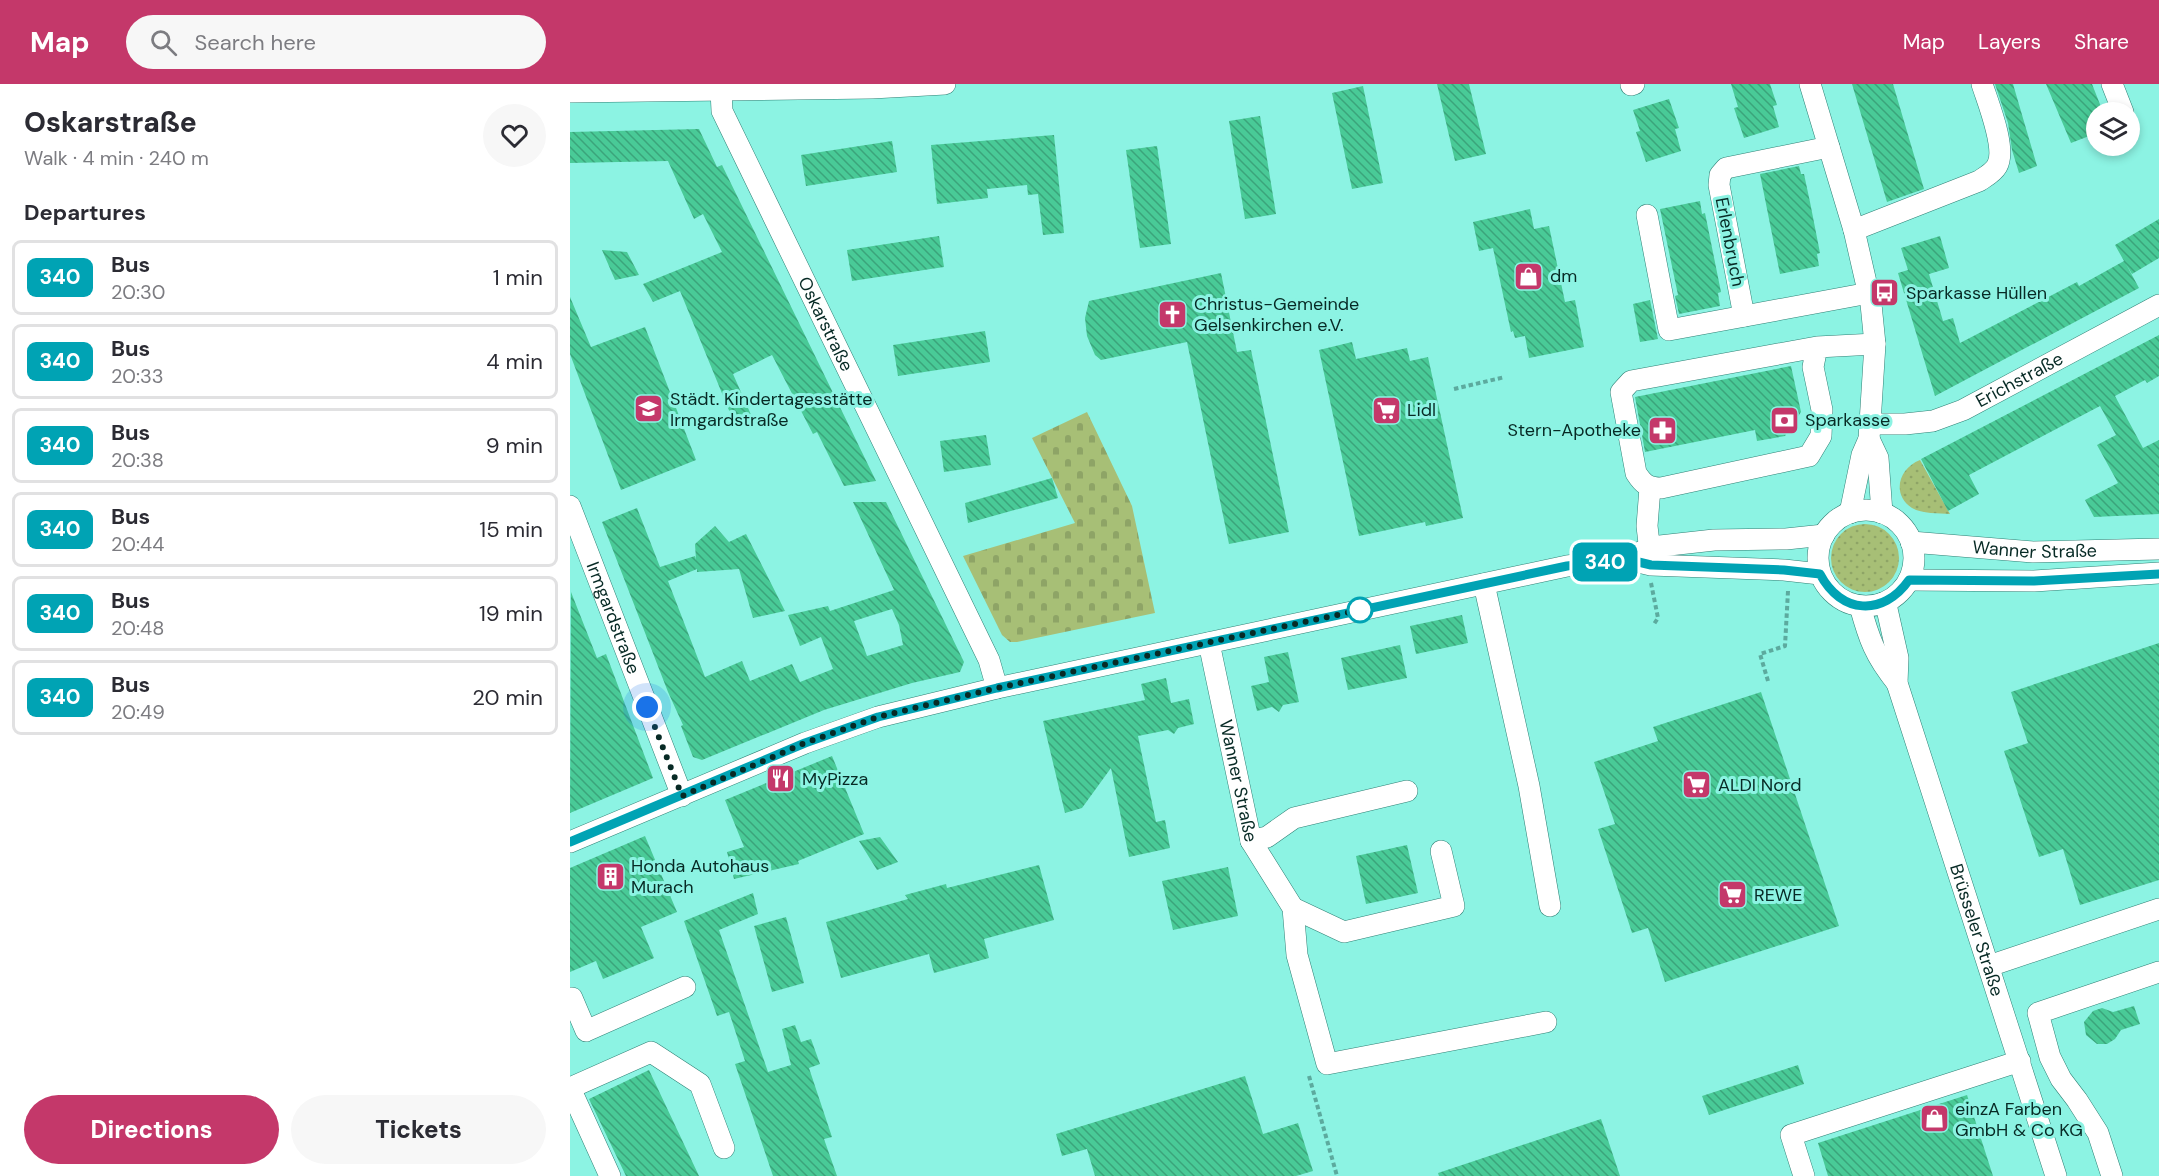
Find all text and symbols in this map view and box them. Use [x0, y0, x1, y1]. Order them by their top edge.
search box [126, 15, 546, 69]
text: Map [30, 24, 90, 61]
icon: search [147, 26, 180, 59]
text: Search here [195, 28, 316, 57]
text: Map [1903, 28, 1945, 56]
text: Layers [1978, 28, 2041, 56]
text: Share [2074, 28, 2129, 56]
map controls [2086, 102, 2140, 156]
button: layers [2086, 102, 2140, 156]
text: Oskarstraße [24, 104, 197, 141]
button: heart [483, 104, 546, 167]
text: Walk · 4 min · 240 m [24, 145, 209, 171]
street label: Erlenbruch [1710, 195, 1750, 289]
text: Departures [24, 198, 146, 227]
text: Bus [111, 250, 150, 279]
shop icon: dm [1513, 260, 1545, 292]
text: 340 [39, 263, 81, 291]
text: 1 min [493, 263, 543, 292]
place label: dm [1550, 264, 1577, 288]
street label: Oskarstraße [792, 273, 859, 375]
bus stop icon: Sparkasse Hüllen [1869, 277, 1901, 309]
text: 20:30 [111, 279, 166, 305]
place label: Sparkasse Hüllen [1906, 281, 2047, 305]
place label: Christus-Gemeinde Gelsenkirchen e.V. [1194, 292, 1359, 337]
church icon: Christus-Gemeinde Gelsenkirchen e.V. [1157, 298, 1189, 330]
text: Bus [111, 334, 150, 363]
text: 340 [39, 347, 81, 375]
text: 4 min [486, 347, 543, 376]
street label: Erichstraße [1971, 347, 2067, 413]
text: 20:33 [111, 363, 164, 389]
place label: Städt. Kindertagesstätte Irmgardstraße [670, 387, 872, 432]
school or university icon: Städt. Kindertagesstätte Irmgardstraße [633, 393, 665, 425]
supermarket icon: Lidl [1370, 394, 1402, 426]
place label: Lidl [1407, 398, 1436, 422]
bank icon: Sparkasse [1768, 404, 1800, 436]
place label: Sparkasse [1805, 408, 1890, 432]
pharmacy icon: Stern-Apotheke [1646, 414, 1678, 446]
text: Bus [111, 418, 150, 447]
place label: Stern-Apotheke [1508, 418, 1641, 442]
text: 340 [39, 431, 81, 459]
text: 9 min [486, 431, 543, 460]
text: 20:38 [111, 447, 164, 473]
text: Bus [111, 502, 150, 531]
text: 340 [39, 515, 81, 543]
text: 15 min [479, 515, 543, 544]
text: 20:44 [111, 531, 164, 557]
street label: Wanner Straße [1972, 535, 2097, 564]
line badge: 340 [1570, 542, 1640, 582]
text: 340 [1584, 548, 1626, 576]
street label: Irmgardstraße [581, 558, 646, 678]
text: Bus [111, 586, 150, 615]
unlabelled marker [1347, 597, 1373, 623]
text: 340 [39, 599, 81, 627]
text: 19 min [479, 599, 543, 628]
text: 20:48 [111, 615, 164, 641]
text: Bus [111, 670, 150, 699]
text: 340 [39, 683, 81, 711]
text: 20 min [472, 683, 543, 712]
your location [632, 692, 662, 722]
text: 20:49 [111, 699, 165, 725]
street label: Wanner Straße [1214, 717, 1263, 844]
restaurant icon: MyPizza [765, 763, 797, 795]
place label: MyPizza [802, 767, 868, 791]
supermarket icon: ALDI Nord [1681, 769, 1713, 801]
place label: ALDI Nord [1718, 773, 1802, 797]
place label: Honda Autohaus Murach [631, 854, 769, 899]
building icon: Honda Autohaus Murach [594, 860, 626, 892]
street label: Brüsseler Straße [1944, 861, 2009, 999]
supermarket icon: REWE [1717, 879, 1749, 911]
place label: REWE [1754, 883, 1802, 907]
button: Directions [24, 1095, 279, 1164]
button: Tickets [291, 1095, 546, 1164]
place label: einzA Farben GmbH & Co KG [1955, 1097, 2083, 1142]
shop icon: einzA Farben GmbH & Co KG [1918, 1103, 1950, 1135]

